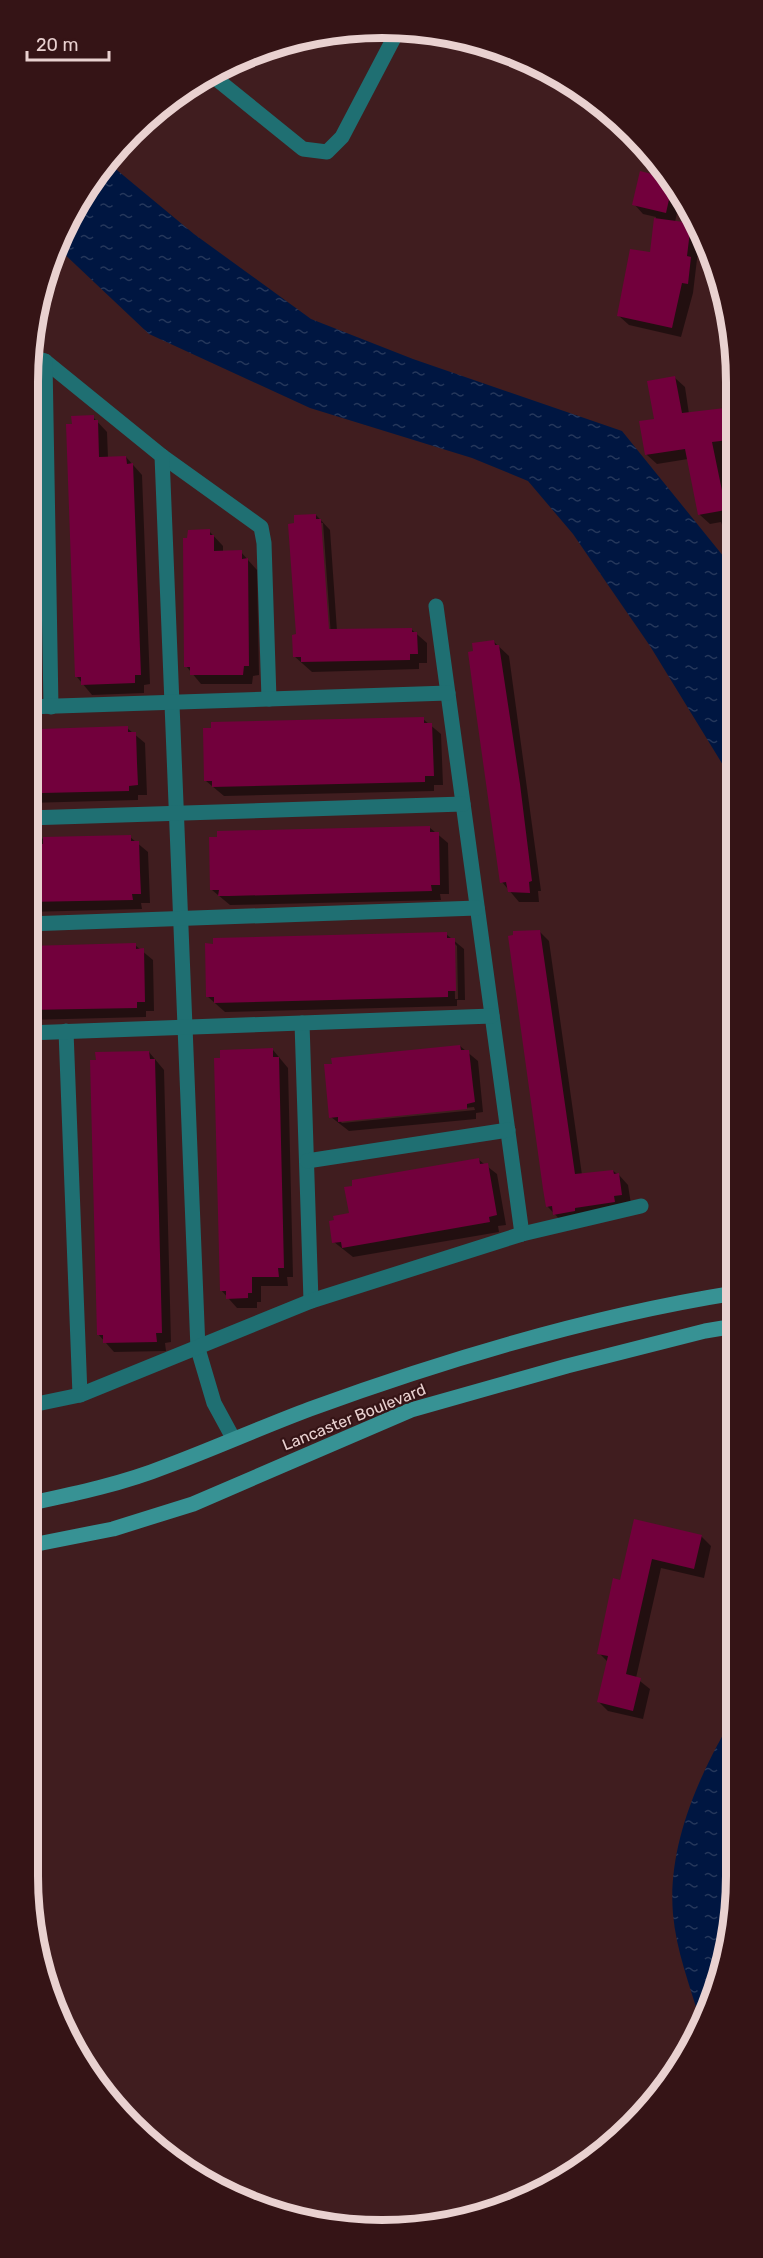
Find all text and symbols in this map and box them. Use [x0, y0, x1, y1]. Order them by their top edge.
scale bar [27, 24, 110, 62]
text: 20 m [36, 34, 78, 56]
street label: Lancaster Boulevard [279, 1380, 429, 1454]

